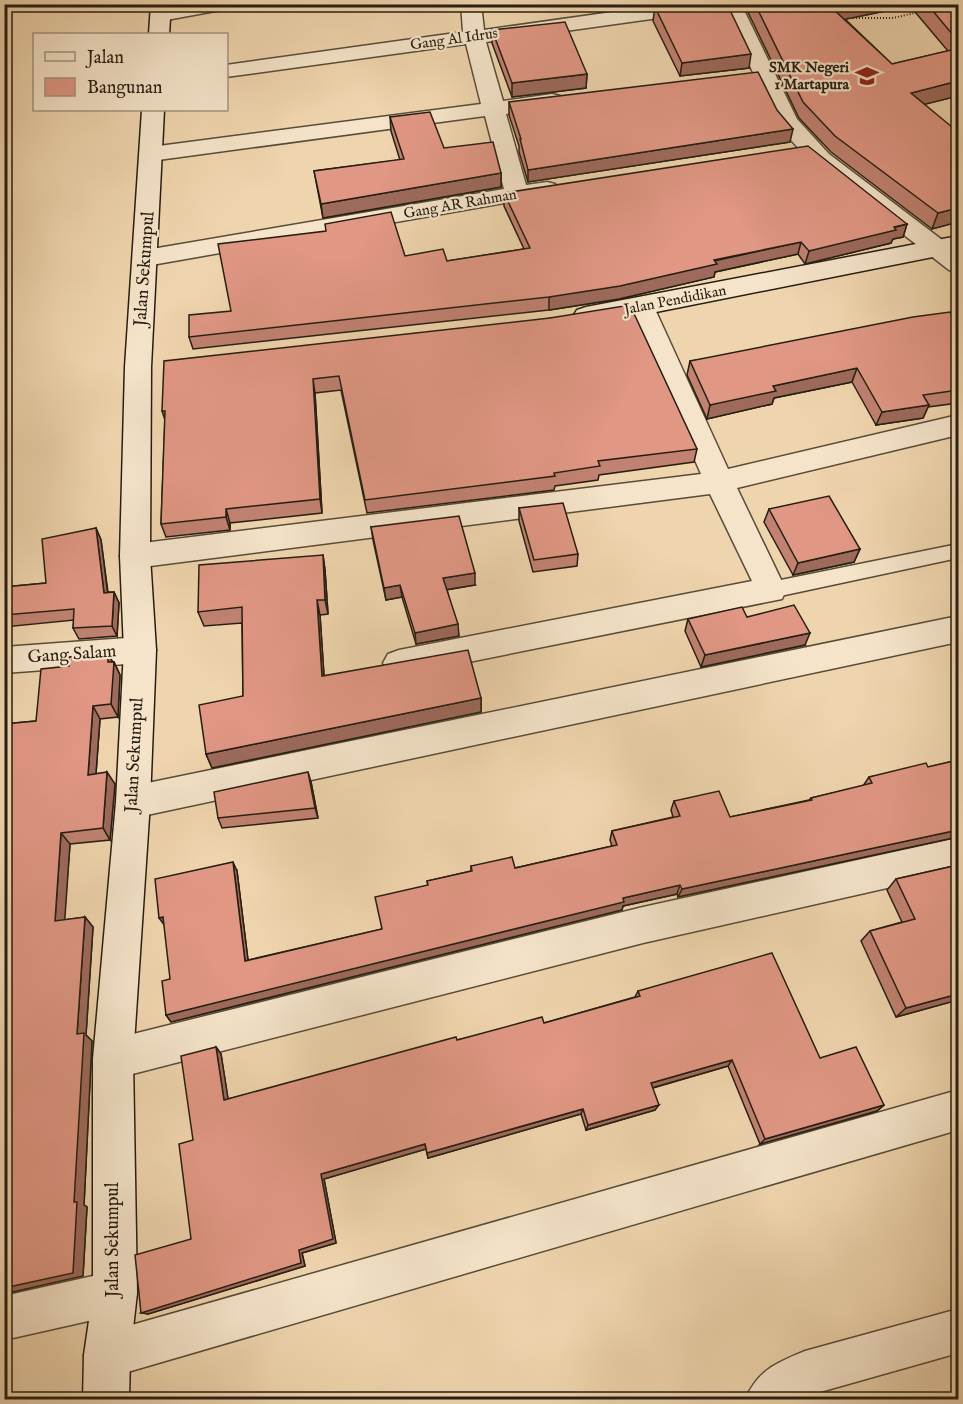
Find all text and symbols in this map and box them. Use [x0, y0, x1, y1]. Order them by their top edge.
street label: Gang Al Idrus [409, 23, 499, 55]
legend [33, 33, 228, 111]
text: Jalan [85, 47, 124, 70]
place label: SMK Negeri 1 Martapura [769, 58, 850, 94]
school or university icon: SMK Negeri 1 Martapura [854, 63, 880, 89]
text: Bangunan [87, 77, 163, 100]
street label: Gang AR Rahman [402, 185, 518, 223]
street label: Jalan Sekumpul [129, 211, 160, 329]
street label: Jalan Pendidikan [620, 281, 728, 320]
street label: Gang Salam [27, 640, 117, 670]
street label: Jalan Sekumpul [120, 697, 150, 815]
street label: Jalan Sekumpul [102, 1182, 125, 1300]

